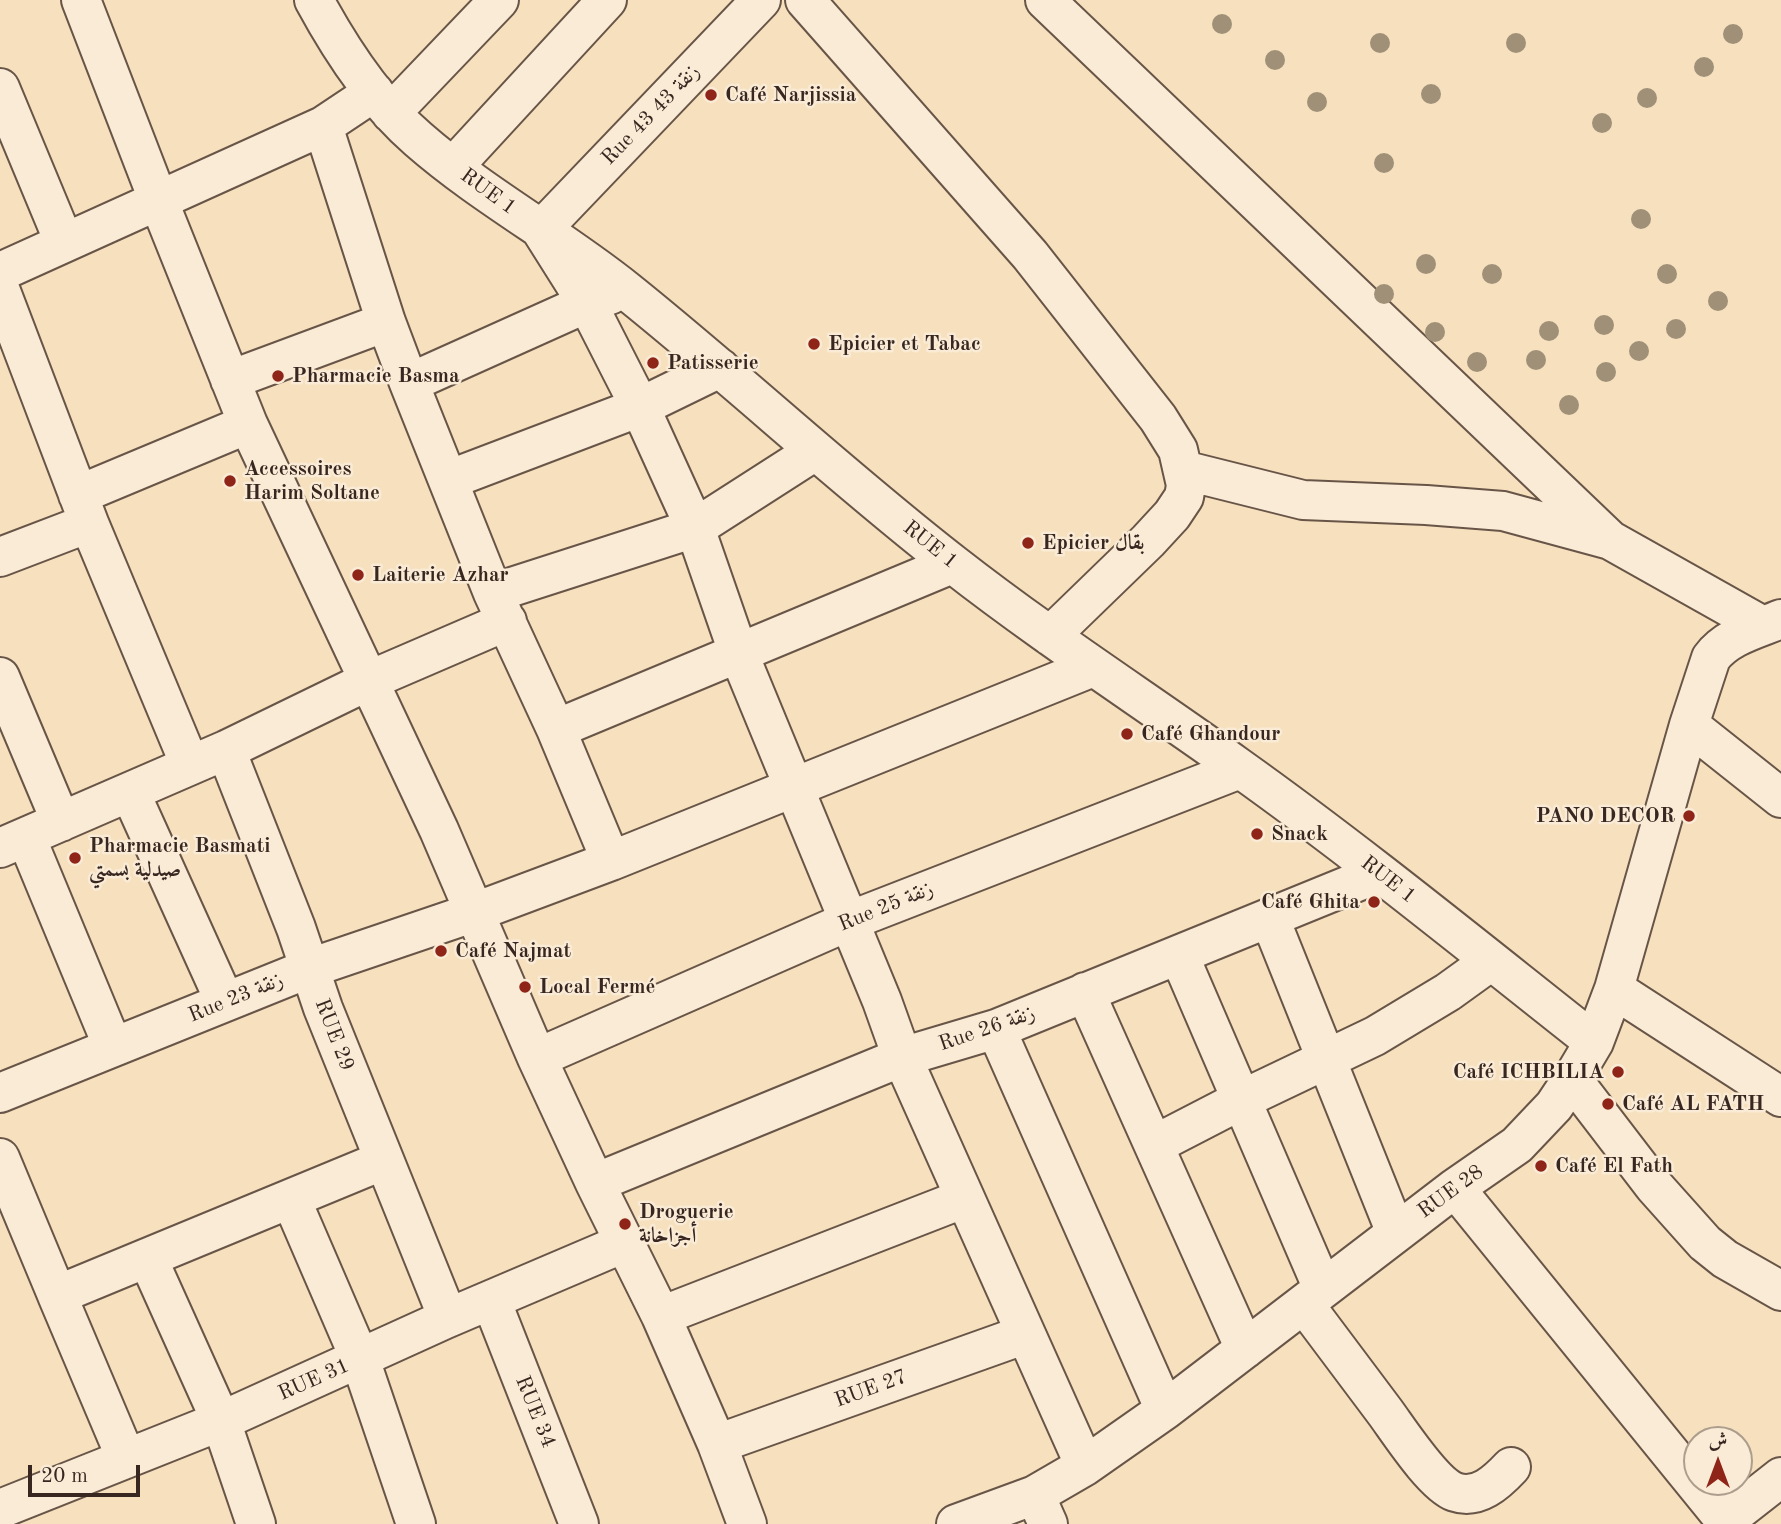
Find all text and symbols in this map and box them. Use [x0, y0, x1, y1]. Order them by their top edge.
street label: Rue 43 زنقة 43 [597, 59, 705, 171]
place label: Café Narjissia [725, 82, 856, 108]
marker: Café Narjissia [703, 87, 719, 103]
street label: RUE 1 [455, 163, 521, 221]
place label: Epicier et Tabac [828, 331, 981, 357]
marker: Epicier et Tabac [806, 336, 822, 352]
place label: Patisserie [667, 350, 759, 376]
marker: Patisserie [645, 355, 661, 371]
place label: Pharmacie Basma [292, 363, 460, 389]
marker: Pharmacie Basma [270, 368, 286, 384]
place label: Accessoires Harim Soltane [244, 456, 380, 506]
marker: Accessoires Harim Soltane [222, 473, 238, 489]
street label: RUE 1 [898, 515, 962, 575]
place label: Epicier بقال [1042, 530, 1144, 556]
marker: Epicier بقال [1020, 535, 1036, 551]
place label: Laiterie Azhar [372, 562, 509, 588]
marker: Laiterie Azhar [350, 567, 366, 583]
place label: Café Ghandour [1141, 721, 1280, 747]
marker: Café Ghandour [1119, 726, 1135, 742]
place label: PANO DECOR [1536, 803, 1675, 829]
marker: PANO DECOR [1681, 808, 1697, 824]
place label: Snack [1271, 821, 1328, 847]
marker: Snack [1249, 826, 1265, 842]
place label: Pharmacie Basmati صيدلية بسمتي [89, 833, 271, 883]
marker: Pharmacie Basmati صيدلية بسمتي [67, 850, 83, 866]
street label: RUE 1 [1355, 851, 1421, 909]
street label: Rue 25 زنقة [835, 877, 937, 937]
place label: Café Ghita [1261, 889, 1360, 915]
marker: Café Ghita [1366, 894, 1382, 910]
place label: Café Najmat [455, 938, 571, 964]
marker: Café Najmat [433, 943, 449, 959]
street label: Rue 23 زنقة [185, 968, 287, 1028]
place label: Local Fermé [539, 974, 655, 1000]
marker: Local Fermé [517, 979, 533, 995]
street label: RUE 29 [309, 995, 359, 1075]
street label: Rue 26 زنقة [935, 1001, 1039, 1057]
place label: Café ICHBILIA [1453, 1059, 1604, 1085]
marker: Café ICHBILIA [1610, 1064, 1626, 1080]
place label: Café AL FATH [1622, 1091, 1764, 1117]
marker: Café AL FATH [1600, 1096, 1616, 1112]
place label: Café El Fath [1555, 1153, 1673, 1179]
marker: Café El Fath [1533, 1158, 1549, 1174]
street label: RUE 28 [1413, 1160, 1489, 1224]
place label: Droguerie أجزاخانة [639, 1199, 734, 1249]
marker: Droguerie أجزاخانة [617, 1216, 633, 1232]
street label: RUE 31 [274, 1353, 354, 1407]
street label: RUE 27 [831, 1364, 911, 1414]
street label: RUE 34 [509, 1372, 561, 1452]
north arrow [1683, 1426, 1753, 1496]
text: ش [1709, 1432, 1727, 1451]
scale bar [32, 1450, 144, 1494]
text: 20 m [41, 1466, 88, 1487]

